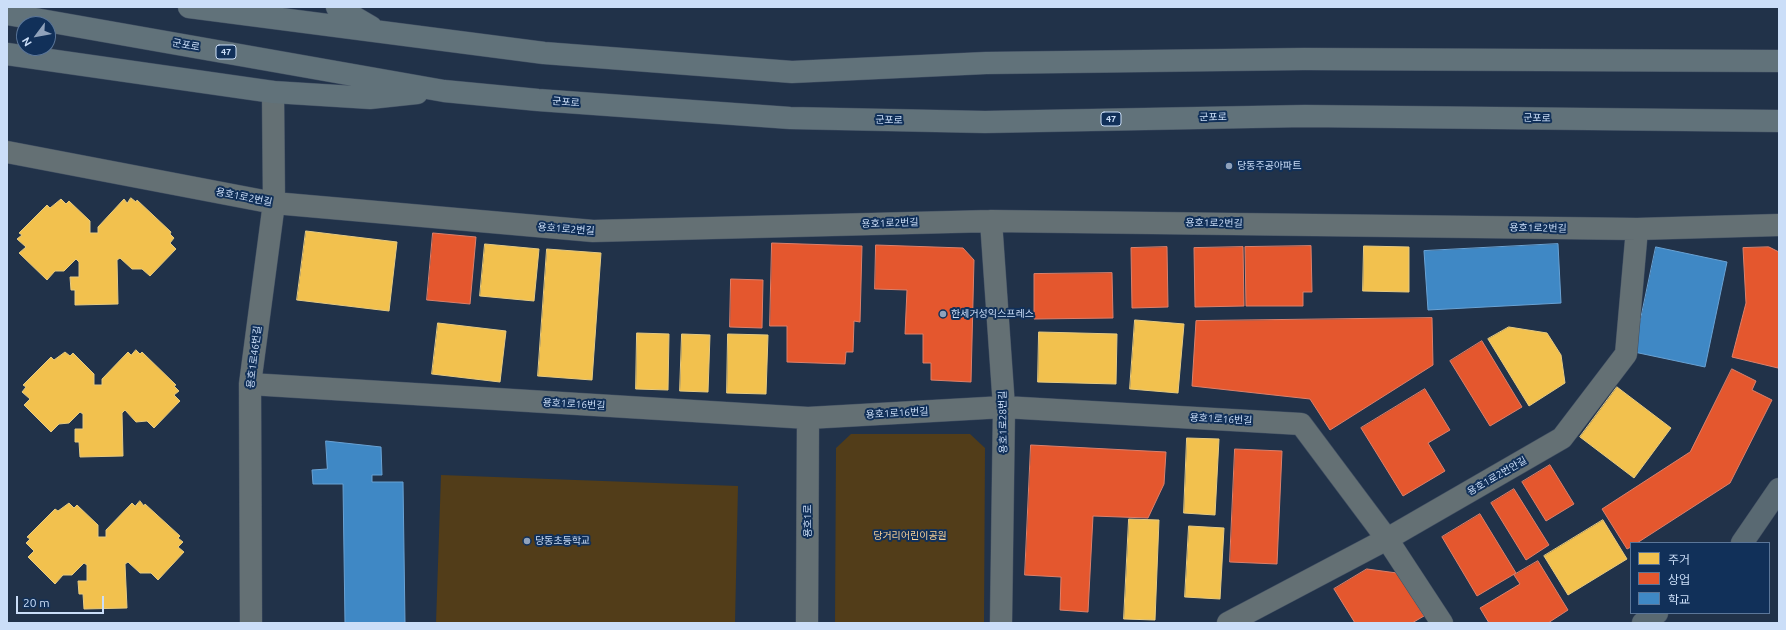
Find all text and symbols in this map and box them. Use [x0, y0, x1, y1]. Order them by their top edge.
north arrow [16, 16, 56, 56]
text: N [19, 35, 34, 48]
street label: 군포로 [171, 37, 201, 53]
road number: 47 [216, 45, 236, 59]
street label: 군포로 [552, 95, 580, 109]
street label: 군포로 [1199, 111, 1227, 123]
road number: 47 [1101, 112, 1121, 126]
street label: 군포로 [1523, 112, 1551, 124]
street label: 군포로 [875, 114, 903, 126]
place label: 당동주공아파트 [1237, 160, 1301, 172]
marker: 당동주공아파트 [1224, 161, 1234, 171]
street label: 용호1로2번길 [215, 186, 273, 208]
street label: 용호1로2번길 [861, 216, 919, 230]
street label: 용호1로2번길 [1185, 217, 1243, 229]
street label: 용호1로2번길 [537, 221, 595, 237]
street label: 용호1로2번길 [1509, 222, 1567, 234]
place label: 한세거성익스프레스 [951, 308, 1034, 320]
marker: 한세거성익스프레스 [938, 309, 948, 319]
street label: 용호1로46번길 [244, 325, 264, 389]
street label: 용호1로28번길 [996, 390, 1010, 454]
street label: 용호1로16번길 [542, 396, 606, 412]
street label: 용호1로16번길 [865, 405, 929, 421]
street label: 용호1로16번길 [1189, 411, 1253, 427]
street label: 용호1로2번안길 [1465, 454, 1529, 498]
street label: 용호1로 [802, 504, 814, 538]
park label: 당거리어린이공원 [873, 530, 947, 542]
place label: 당동초등학교 [535, 535, 590, 547]
marker: 당동초등학교 [522, 536, 532, 546]
legend [1630, 542, 1770, 614]
text: 주거 [1668, 553, 1690, 566]
text: 상업 [1668, 573, 1690, 586]
scale bar [18, 588, 106, 614]
text: 학교 [1668, 593, 1690, 606]
text: 20 m [23, 596, 50, 609]

